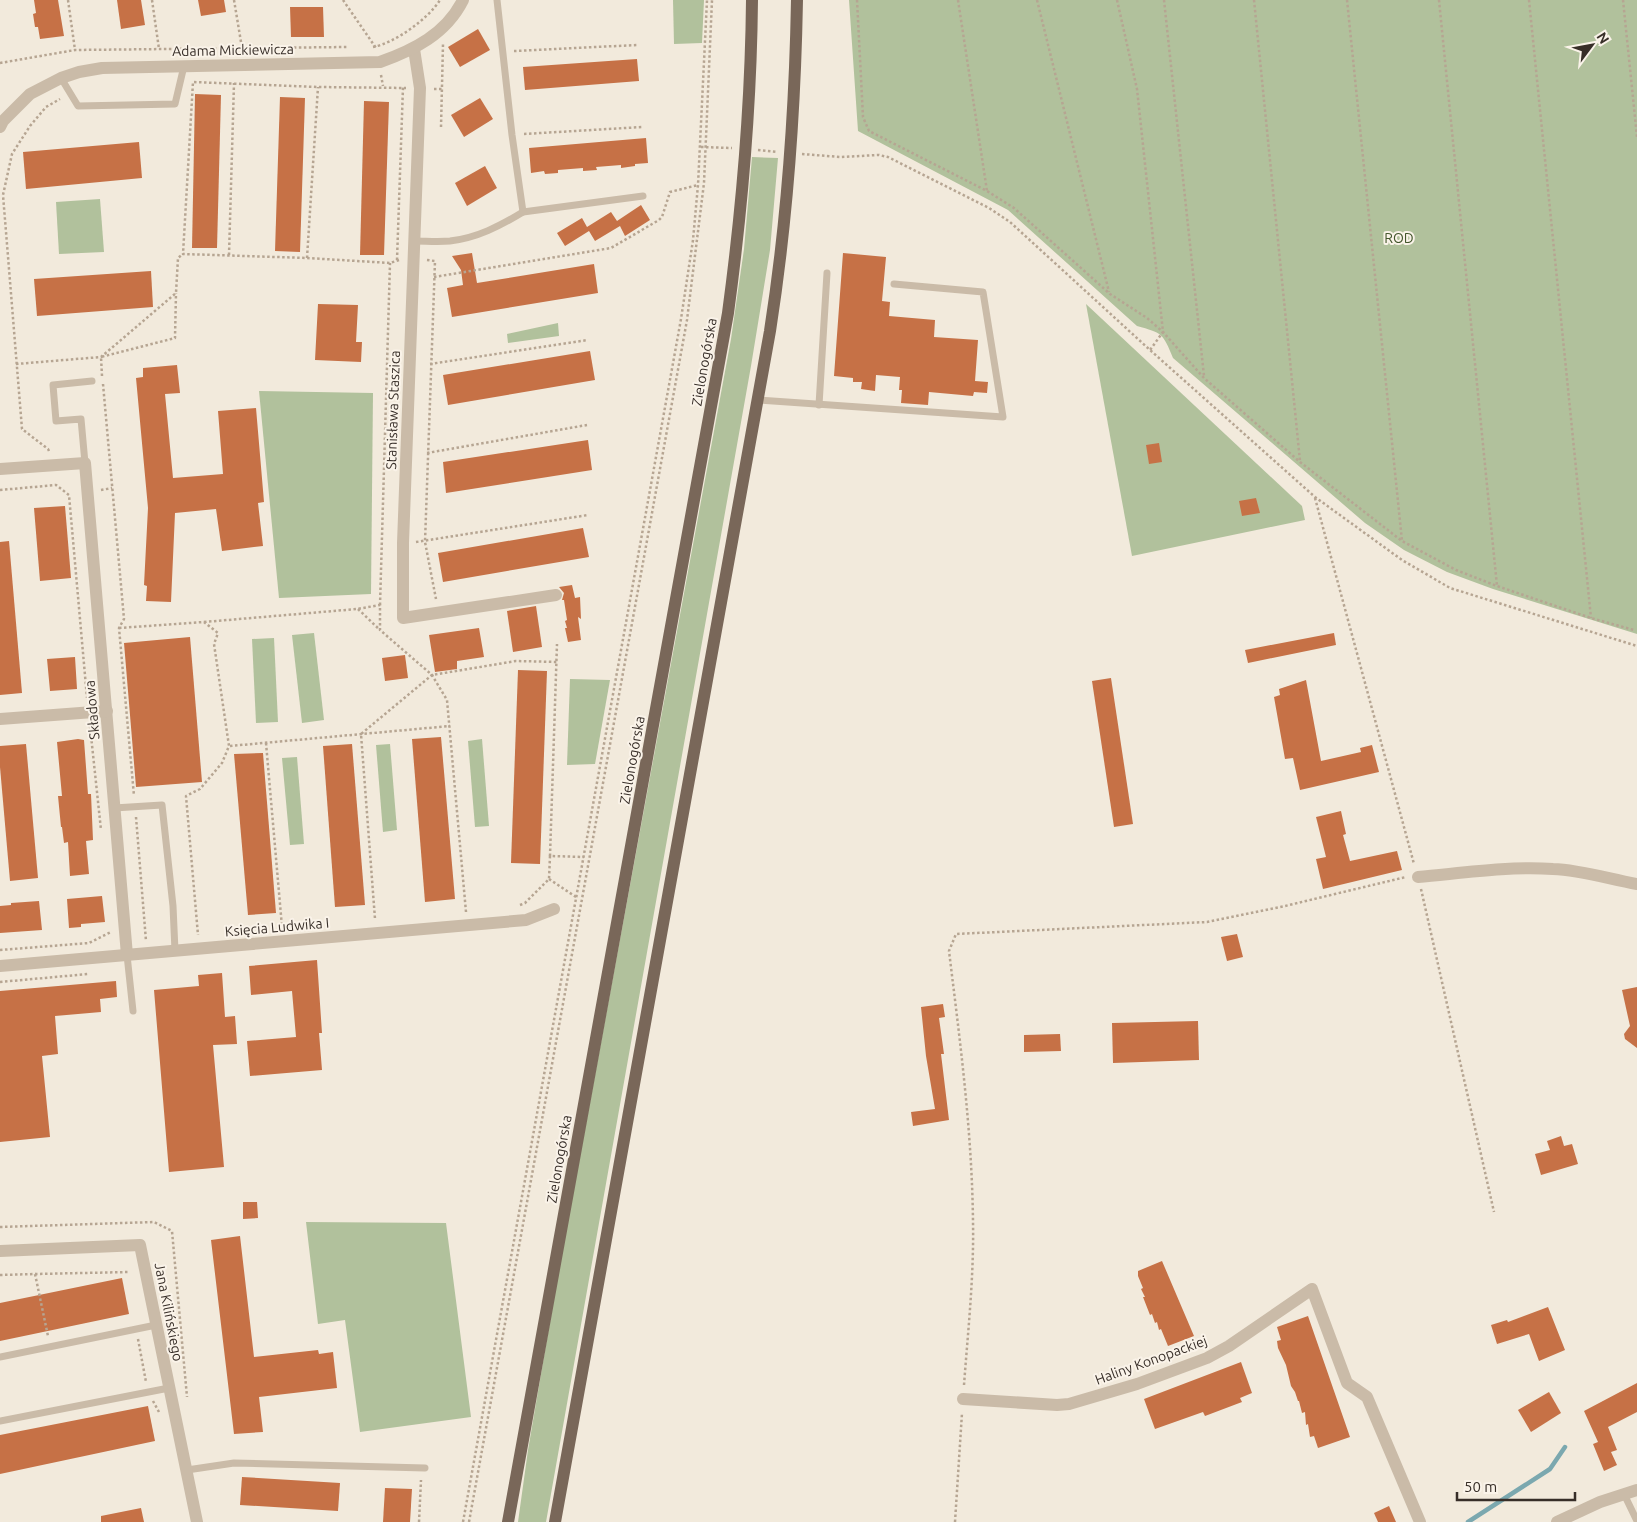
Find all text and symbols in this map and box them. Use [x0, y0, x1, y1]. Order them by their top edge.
north arrow [1567, 20, 1617, 70]
text: N [1593, 29, 1613, 47]
street label: Adama Mickiewicza [172, 41, 294, 59]
park label: ROD [1384, 230, 1414, 246]
street label: Zielonogórska [688, 317, 720, 407]
street label: Stanisława Staszica [383, 350, 403, 470]
street label: Składowa [81, 680, 103, 740]
street label: Zielonogórska [616, 715, 648, 805]
street label: Księcia Ludwika I [224, 914, 330, 940]
street label: Zielonogórska [543, 1114, 575, 1204]
street label: Jana Kilińskiego [152, 1261, 186, 1363]
street label: Haliny Konopackiej [1093, 1332, 1209, 1388]
scale bar [1457, 1470, 1574, 1502]
text: 50 m [1464, 1478, 1497, 1495]

